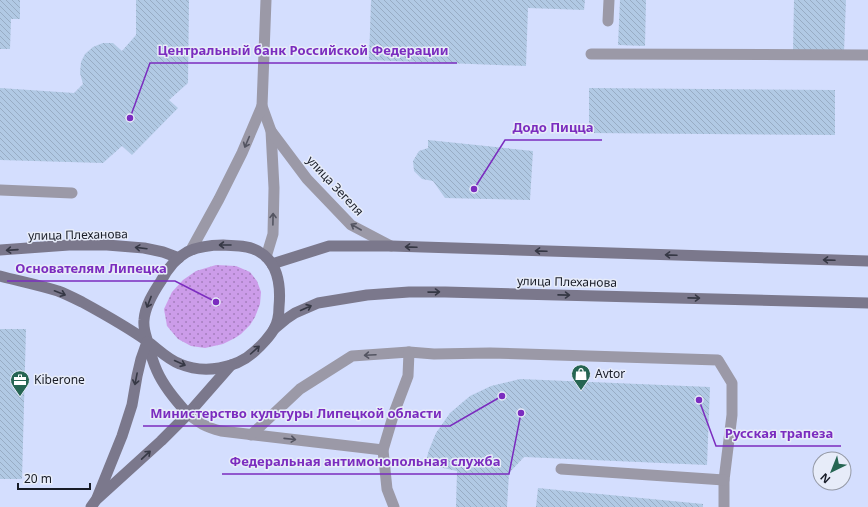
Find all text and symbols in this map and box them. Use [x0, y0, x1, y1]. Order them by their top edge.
callout: Центральный банк Российской Федерации [150, 38, 457, 63]
text: Центральный банк Российской Федерации [158, 41, 448, 59]
callout: Додо Пицца [505, 115, 602, 140]
text: Додо Пицца [512, 118, 594, 136]
one-way arrow [242, 135, 250, 147]
street label: улица Зегеля [303, 152, 368, 219]
one-way arrow [269, 213, 277, 226]
one-way arrow [350, 223, 362, 231]
street label: улица Плеханова [28, 225, 128, 244]
one-way arrow [219, 242, 232, 249]
one-way arrow [405, 243, 418, 250]
one-way arrow [135, 244, 148, 252]
one-way arrow [6, 246, 19, 253]
one-way arrow [535, 247, 548, 255]
one-way arrow [665, 251, 678, 259]
callout: Основателям Липецка [7, 256, 175, 281]
one-way arrow [823, 256, 836, 264]
text: Основателям Липецка [15, 259, 167, 277]
street label: улица Плеханова [517, 272, 617, 291]
one-way arrow [427, 288, 440, 296]
one-way arrow [54, 289, 66, 297]
one-way arrow [557, 291, 570, 299]
one-way arrow [687, 294, 700, 302]
one-way arrow [145, 295, 153, 307]
one-way arrow [300, 304, 312, 311]
one-way arrow [250, 346, 260, 355]
one-way arrow [364, 351, 377, 358]
one-way arrow [173, 360, 185, 367]
shop icon: Avtor [570, 363, 592, 391]
place label: Avtor [595, 365, 625, 382]
office icon: Kiberone [9, 369, 31, 397]
place label: Kiberone [34, 371, 85, 388]
one-way arrow [132, 372, 140, 385]
callout: Министерство культуры Липецкой области [143, 401, 450, 426]
text: Министерство культуры Липецкой области [150, 404, 442, 422]
callout: Русская трапеза [716, 421, 841, 446]
text: Русская трапеза [725, 424, 833, 442]
one-way arrow [283, 435, 296, 443]
callout: Федеральная антимонопольная служба [222, 449, 509, 474]
one-way arrow [140, 451, 150, 460]
north arrow [812, 451, 852, 491]
text: Федеральная антимонопольная служба [230, 452, 500, 470]
scale bar [18, 465, 90, 491]
text: 20 m [24, 470, 52, 487]
text: N [816, 470, 833, 487]

